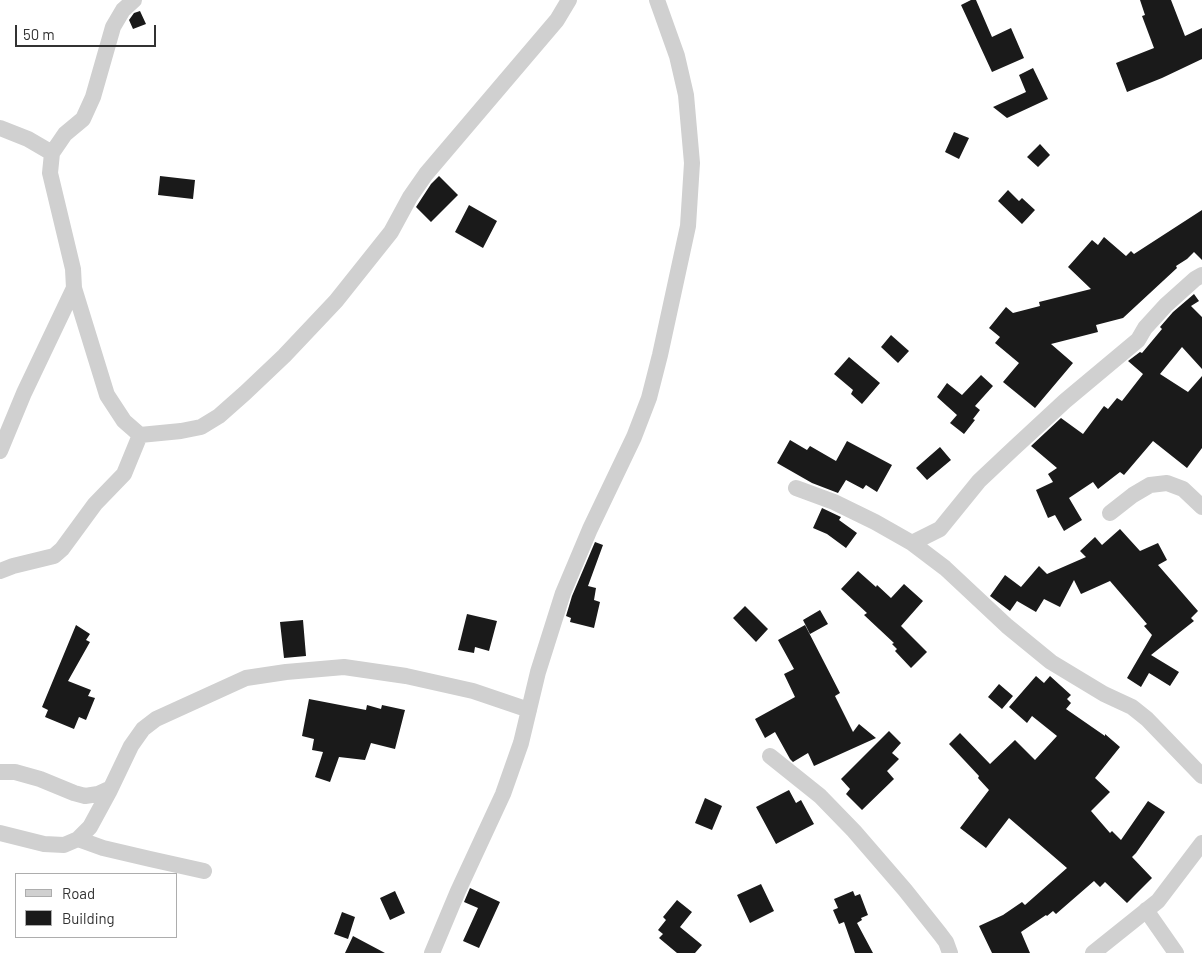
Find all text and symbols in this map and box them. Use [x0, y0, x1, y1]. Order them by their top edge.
scale bar [18, 15, 159, 47]
text: 50 m [23, 25, 55, 43]
legend [15, 873, 178, 938]
text: Road [62, 884, 95, 902]
text: Building [62, 909, 115, 927]

